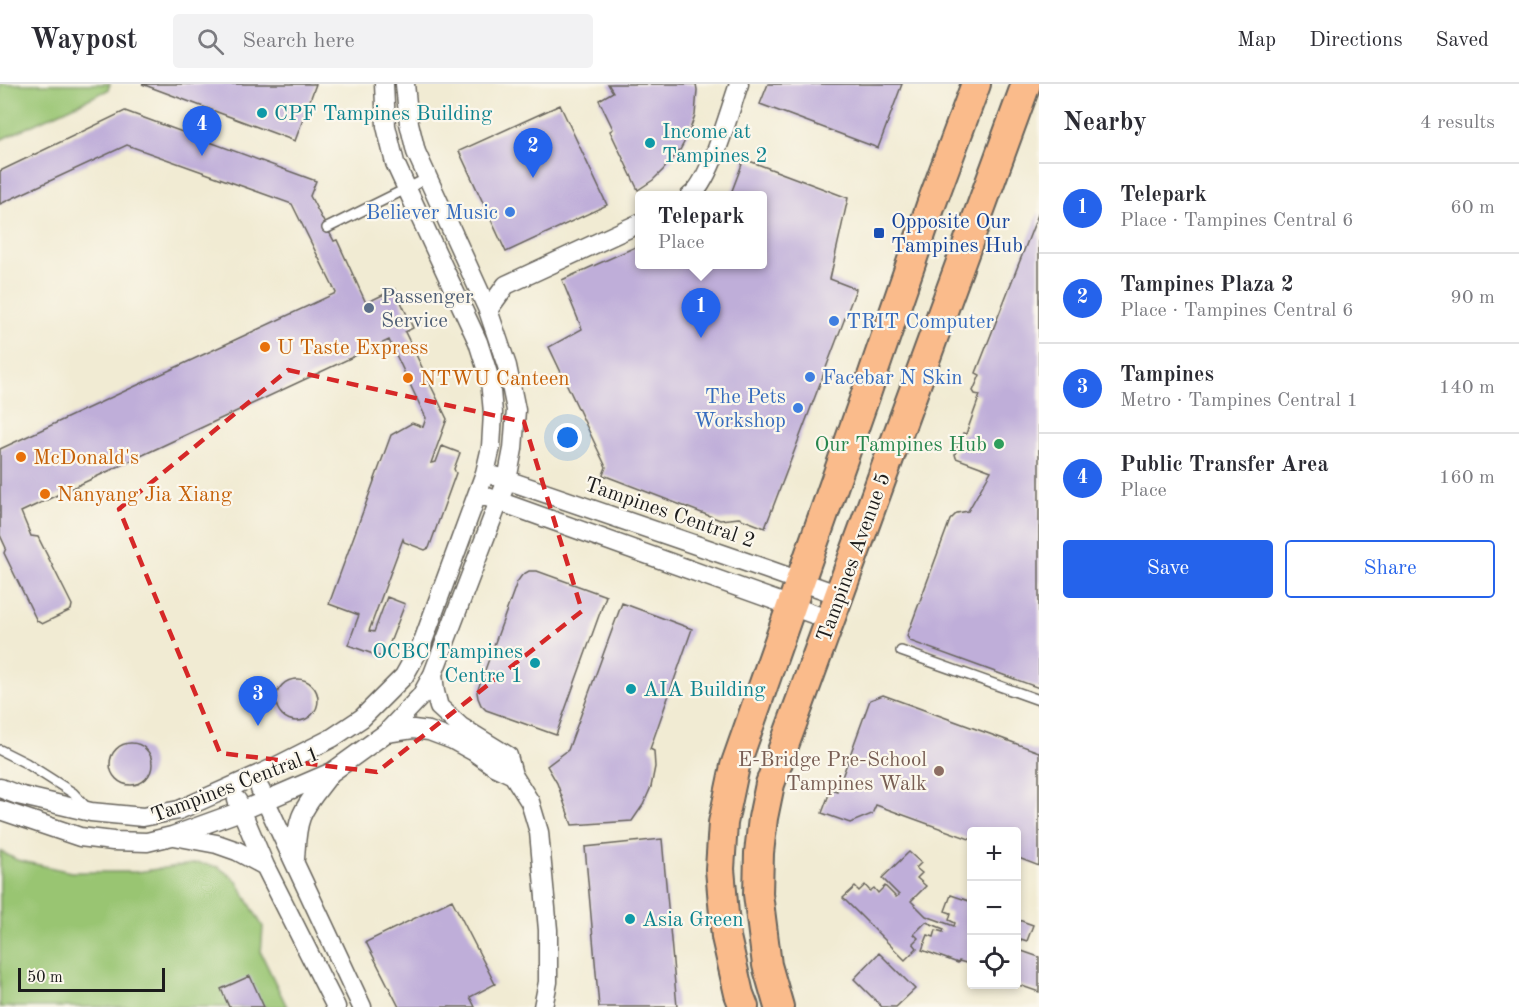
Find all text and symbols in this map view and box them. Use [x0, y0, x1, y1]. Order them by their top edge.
search box [173, 14, 593, 68]
icon: search [194, 25, 227, 58]
text: Waypost [30, 27, 137, 55]
text: Search here [242, 30, 355, 52]
text: Map [1237, 30, 1276, 51]
text: Directions [1309, 30, 1403, 51]
text: Saved [1436, 30, 1489, 51]
place label: CPF Tampines Building [274, 104, 493, 125]
pin: 4 [182, 106, 222, 156]
marker: CPF Tampines Building [255, 106, 269, 120]
text: Nearby [1063, 110, 1147, 136]
text: 4 results [1420, 113, 1495, 133]
place label: Income at Tampines 2 [662, 122, 768, 167]
pin: 2 [514, 128, 552, 178]
marker: Income at Tampines 2 [643, 136, 657, 150]
text: Telepark [1120, 184, 1207, 206]
popup [635, 191, 767, 269]
text: 1 [1077, 198, 1088, 218]
text: 60 m [1450, 198, 1495, 218]
place label: Believer Music [366, 203, 498, 224]
marker: Believer Music [503, 205, 517, 219]
text: Telepark [658, 206, 744, 228]
text: Place · Tampines Central 6 [1120, 211, 1354, 231]
place label: Opposite Our Tampines Hub [891, 212, 1023, 257]
marker: Opposite Our Tampines Hub [872, 226, 886, 240]
text: Place [658, 233, 704, 253]
text: Tampines Plaza 2 [1120, 274, 1294, 296]
place label: Passenger Service [381, 287, 474, 332]
pin: 1 [682, 288, 720, 338]
text: 2 [1077, 288, 1088, 308]
text: 90 m [1450, 288, 1495, 308]
marker: Passenger Service [362, 301, 376, 315]
text: Place · Tampines Central 6 [1120, 301, 1354, 321]
place label: TRIT Computer [846, 312, 994, 333]
marker: TRIT Computer [827, 314, 841, 328]
place label: U Taste Express [277, 338, 428, 359]
marker: U Taste Express [258, 340, 272, 354]
text: Tampines [1120, 364, 1214, 386]
place label: Facebar N Skin [822, 368, 963, 389]
place label: NTWU Canteen [420, 369, 570, 390]
marker: Facebar N Skin [803, 370, 817, 384]
marker: NTWU Canteen [401, 371, 415, 385]
text: 3 [1077, 378, 1088, 398]
text: 140 m [1439, 378, 1495, 398]
place label: The Pets Workshop [694, 387, 786, 432]
text: Metro · Tampines Central 1 [1120, 391, 1358, 411]
marker: The Pets Workshop [791, 401, 805, 415]
your location [553, 423, 582, 452]
place label: Our Tampines Hub [815, 435, 987, 456]
marker: Our Tampines Hub [992, 437, 1006, 451]
place label: McDonald's [33, 448, 139, 469]
marker: McDonald's [14, 450, 28, 464]
text: Public Transfer Area [1120, 454, 1329, 476]
text: 4 [1077, 468, 1088, 488]
text: 160 m [1439, 468, 1495, 488]
street label: Tampines Avenue 5 [814, 470, 895, 645]
street label: Tampines Central 2 [582, 474, 757, 552]
text: Place [1120, 481, 1167, 501]
place label: Nanyang Jia Xiang [57, 485, 233, 506]
marker: Nanyang Jia Xiang [38, 487, 52, 501]
button: Save [1063, 540, 1273, 598]
button: Share [1285, 540, 1495, 598]
place label: OCBC Tampines Centre 1 [372, 642, 523, 687]
marker: OCBC Tampines Centre 1 [528, 656, 542, 670]
pin: 3 [238, 676, 278, 726]
place label: AIA Building [643, 680, 766, 701]
marker: AIA Building [624, 682, 638, 696]
street label: Tampines Central 1 [148, 744, 323, 827]
place label: E-Bridge Pre-School Tampines Walk [738, 750, 927, 795]
marker: E-Bridge Pre-School Tampines Walk [932, 764, 946, 778]
map controls [967, 827, 1021, 989]
button: + [967, 827, 1021, 881]
button: − [967, 881, 1021, 935]
place label: Asia Green [642, 910, 743, 931]
marker: Asia Green [623, 912, 637, 926]
button: locate [967, 935, 1021, 989]
scale bar [18, 965, 165, 992]
text: 50 m [27, 970, 63, 986]

